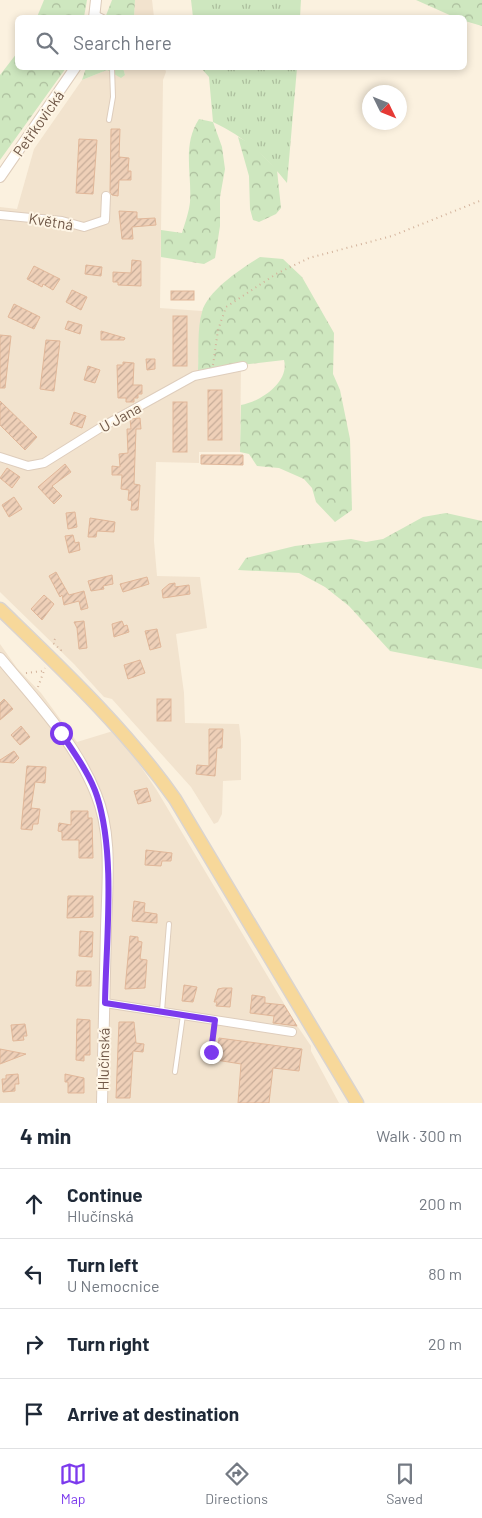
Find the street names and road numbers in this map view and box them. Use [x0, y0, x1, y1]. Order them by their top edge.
street label: Petřkovická [9, 87, 67, 159]
street label: Květná [27, 209, 75, 233]
street label: U Jana [96, 398, 144, 436]
street label: Hlučínská [93, 1028, 113, 1090]

